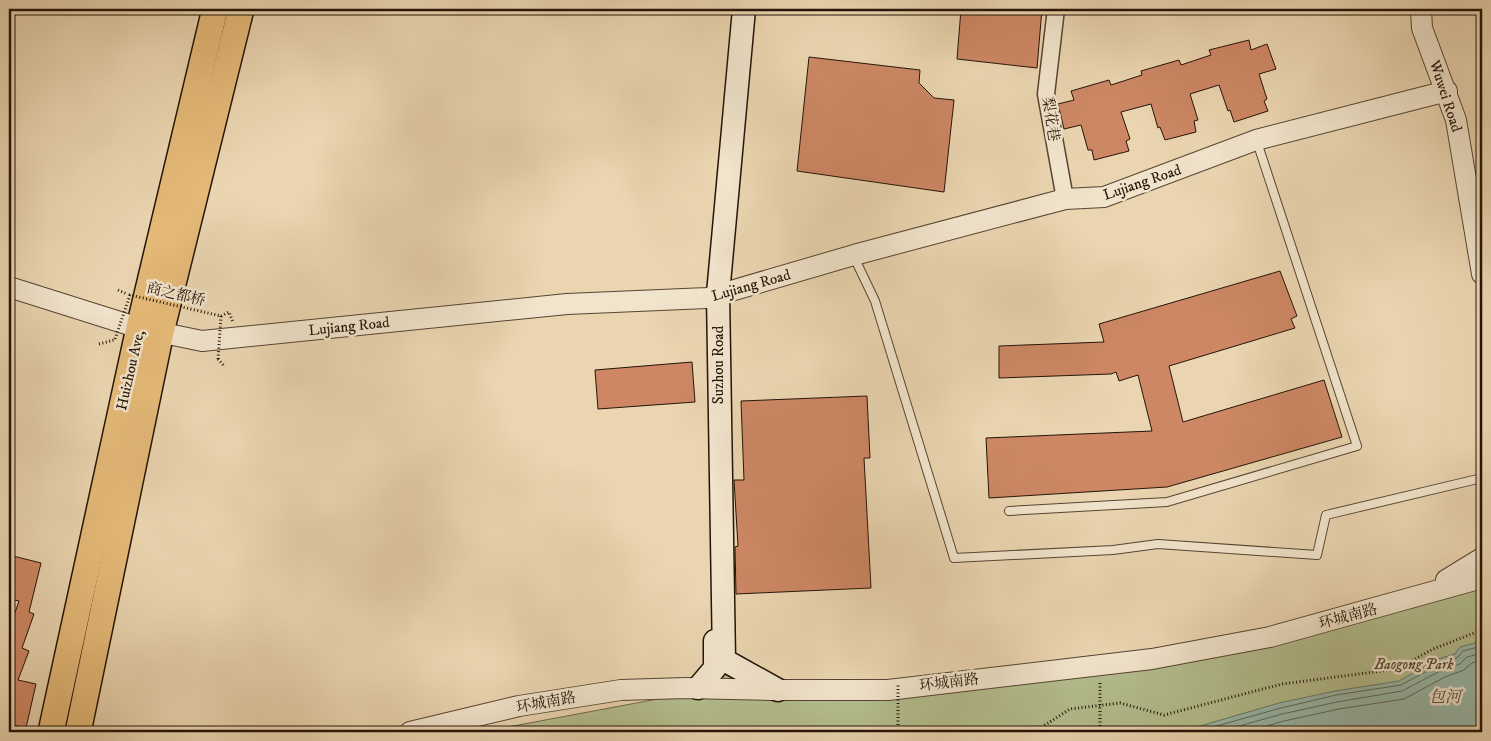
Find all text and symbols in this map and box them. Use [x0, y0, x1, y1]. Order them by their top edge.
street label: Wuwei Road [1425, 57, 1466, 135]
street label: 梨花巷 [1038, 95, 1063, 143]
street label: Lujiang Road [1101, 160, 1184, 205]
street label: Lujiang Road [709, 265, 793, 306]
street label: 商之都桥 [145, 278, 207, 310]
street label: Lujiang Road [308, 313, 391, 340]
street label: Suzhou Road [709, 325, 728, 404]
street label: Huizhou Ave, [112, 328, 149, 412]
street label: 环城南路 [1317, 600, 1380, 633]
park label: Baogong Park [1373, 655, 1454, 674]
street label: 环城南路 [918, 669, 980, 696]
water label: 包河 [1429, 687, 1464, 707]
street label: 环城南路 [515, 688, 577, 717]

